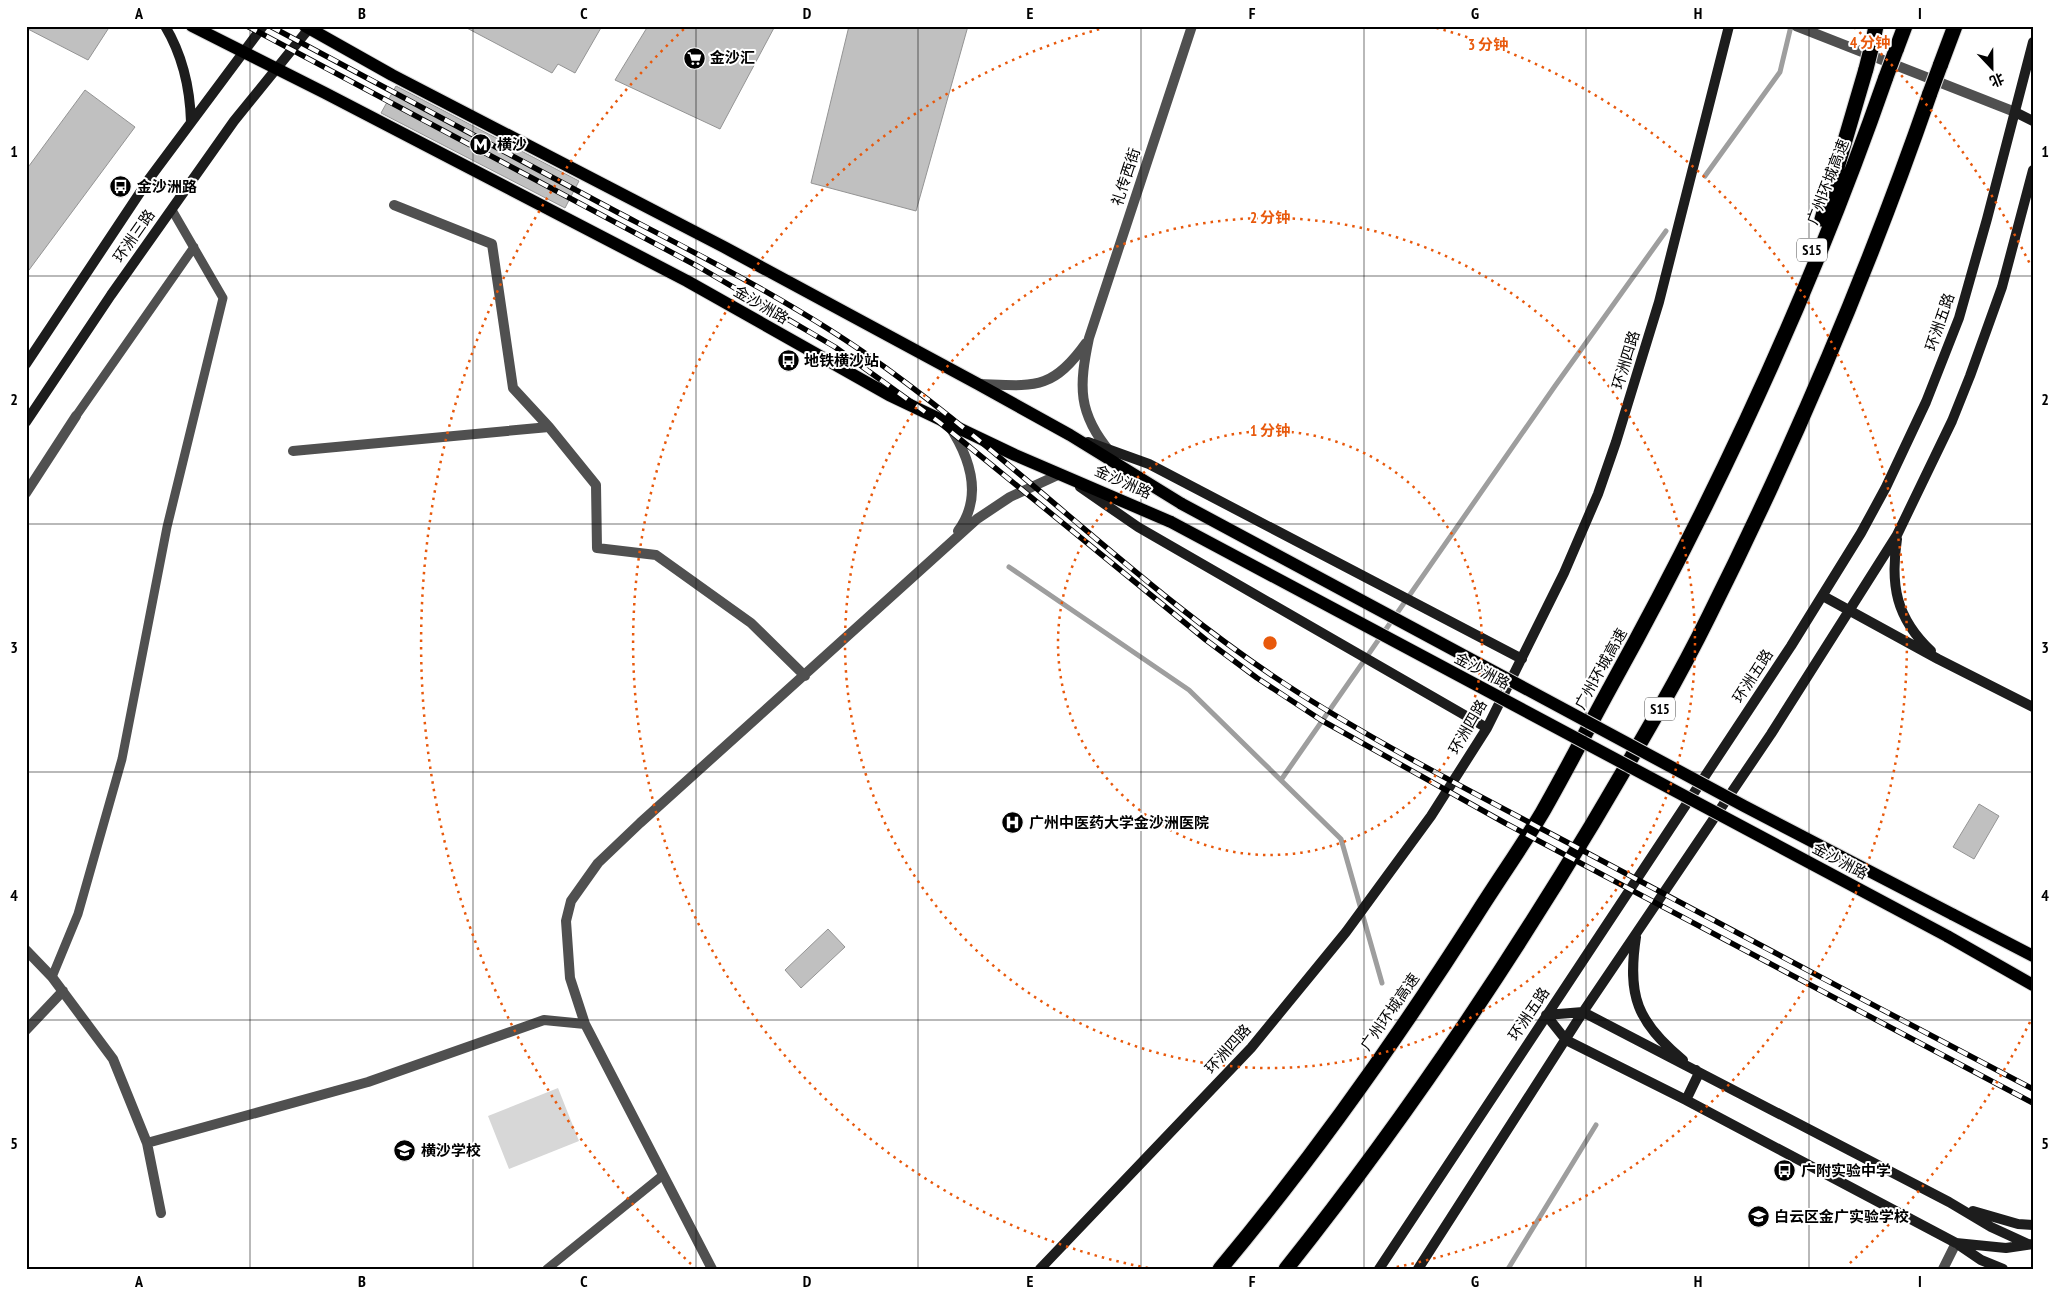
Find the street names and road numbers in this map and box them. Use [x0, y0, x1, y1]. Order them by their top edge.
street label: 广州环城高速 [1803, 136, 1853, 227]
street label: 礼传西街 [1107, 145, 1144, 208]
street label: 环洲三路 [109, 206, 159, 266]
road number: S15 [1797, 238, 1827, 262]
street label: 金沙洲路 [731, 281, 792, 328]
street label: 环洲五路 [1921, 290, 1958, 353]
street label: 环洲四路 [1608, 328, 1643, 391]
street label: 金沙洲路 [1092, 461, 1154, 502]
street label: 广州环城高速 [1570, 625, 1631, 713]
street label: 环洲五路 [1728, 645, 1777, 706]
street label: 金沙洲路 [1451, 648, 1513, 693]
street label: 环洲四路 [1444, 696, 1491, 757]
road number: S15 [1645, 698, 1675, 721]
street label: 金沙洲路 [1809, 838, 1871, 883]
street label: 广州环城高速 [1356, 969, 1423, 1054]
street label: 环洲五路 [1504, 984, 1553, 1044]
street label: 环洲四路 [1200, 1020, 1255, 1077]

